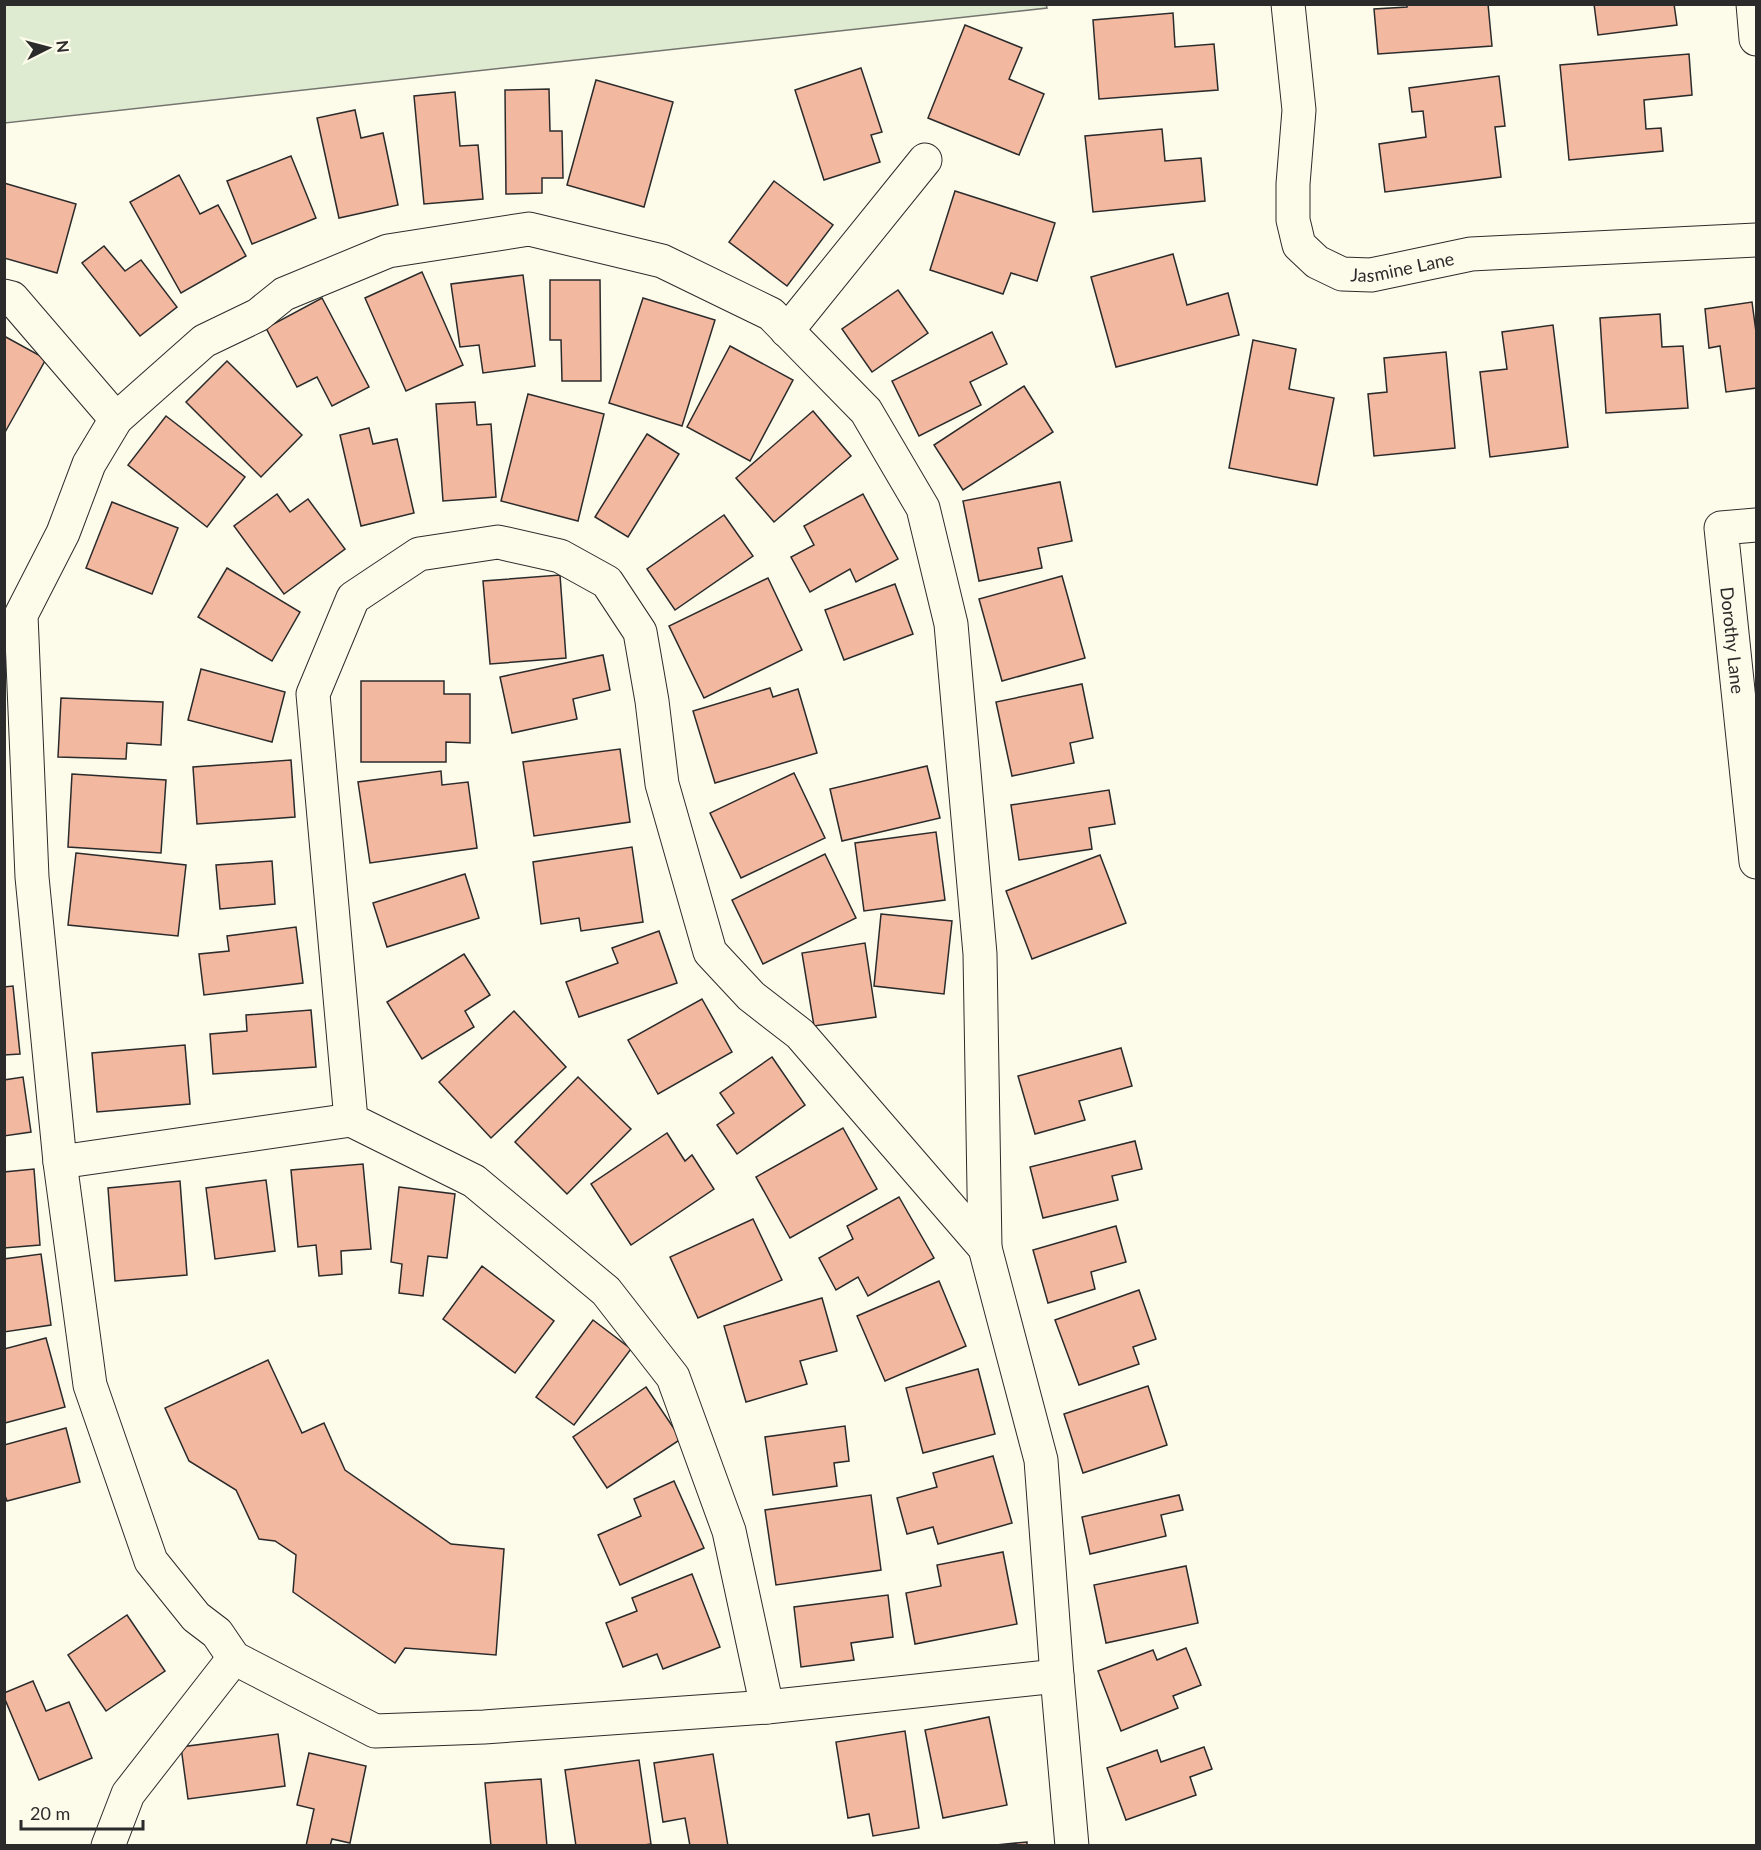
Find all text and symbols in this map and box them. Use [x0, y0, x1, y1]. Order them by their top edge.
north arrow [18, 18, 78, 78]
text: N [53, 39, 74, 54]
street label: Jasmine Lane [1350, 247, 1456, 286]
street label: Dorothy Lane [1716, 586, 1749, 695]
scale bar [21, 1793, 142, 1831]
text: 20 m [30, 1802, 70, 1824]

